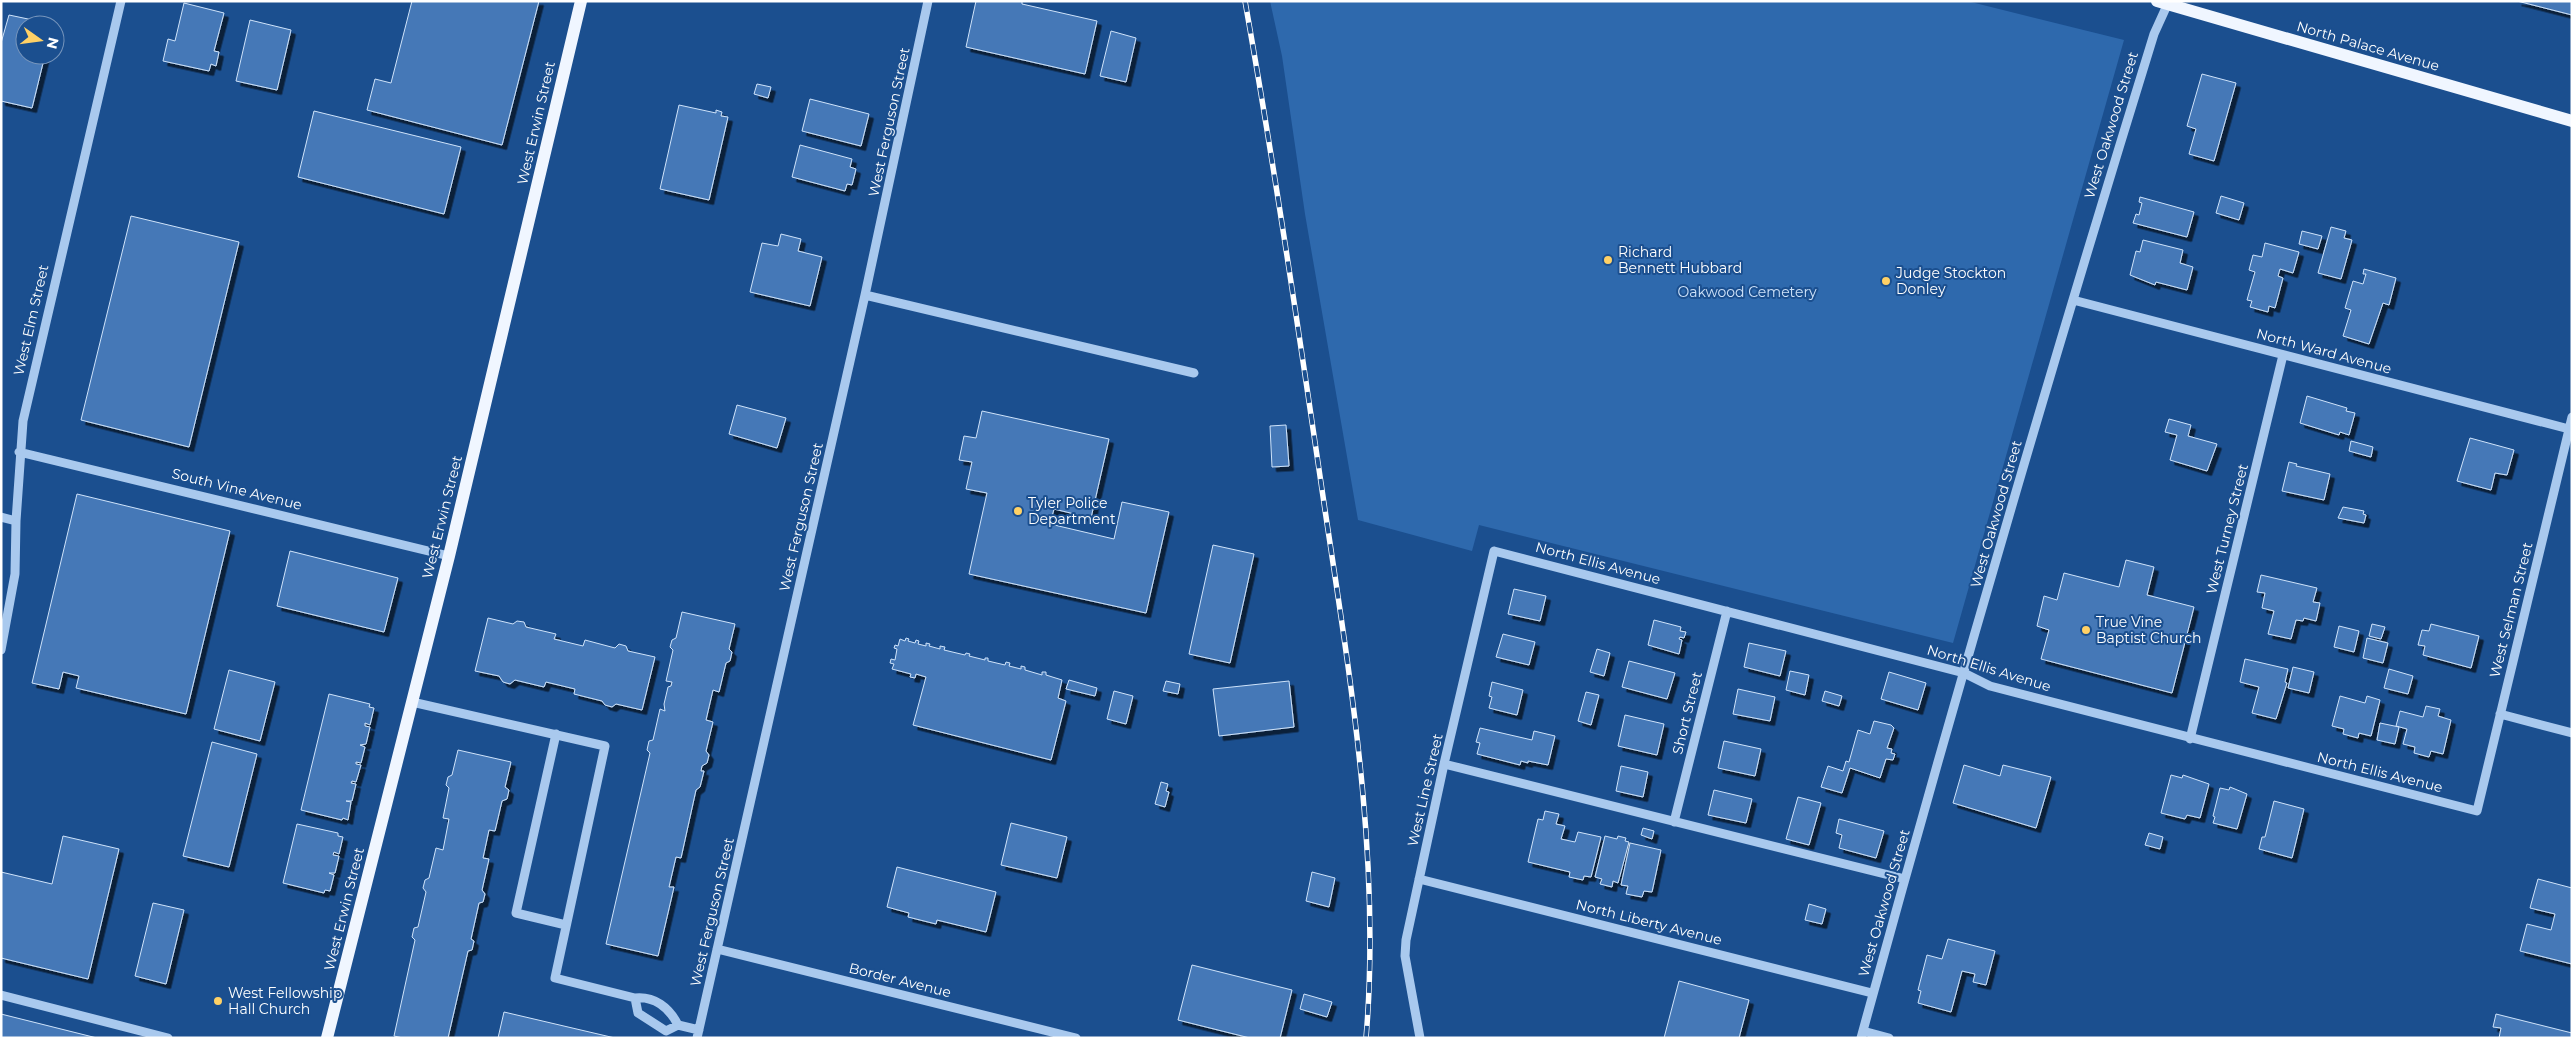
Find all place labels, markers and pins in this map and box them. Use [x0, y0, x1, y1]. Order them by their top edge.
place label: Richard Bennett Hubbard [1618, 243, 1742, 277]
marker: Richard Bennett Hubbard [1602, 254, 1614, 266]
place label: Judge Stockton Donley [1895, 264, 2006, 298]
marker: Judge Stockton Donley [1880, 275, 1892, 287]
place label: Tyler Police Department [1028, 494, 1116, 528]
marker: Tyler Police Department [1012, 505, 1024, 517]
place label: True Vine Baptist Church [2096, 613, 2201, 647]
marker: True Vine Baptist Church [2080, 624, 2092, 636]
place label: West Fellowship Hall Church [228, 984, 342, 1018]
marker: West Fellowship Hall Church [212, 995, 224, 1007]

